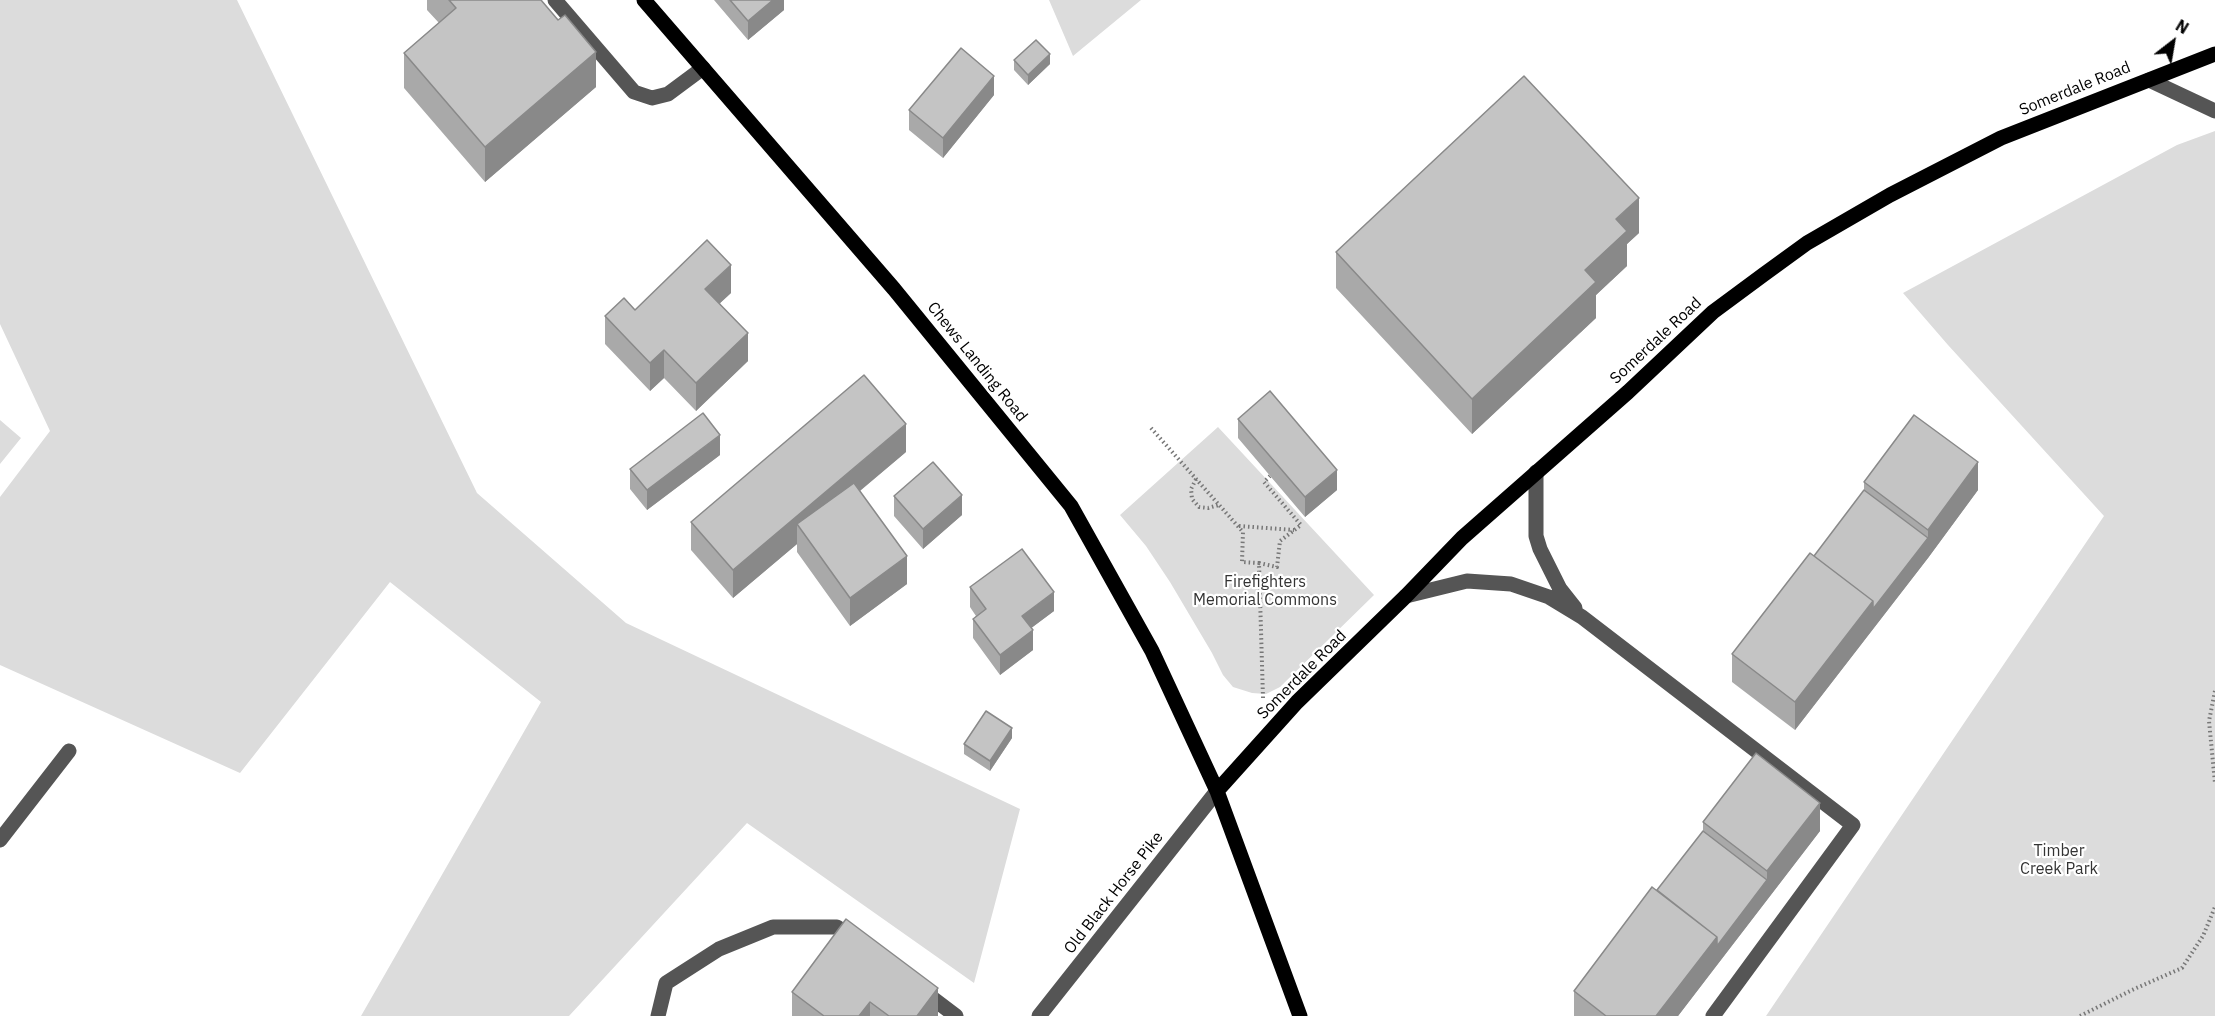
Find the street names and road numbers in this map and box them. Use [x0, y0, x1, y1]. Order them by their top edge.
street label: Somerdale Road [2017, 58, 2133, 120]
street label: Somerdale Road [1606, 294, 1706, 388]
street label: Chews Landing Road [923, 298, 1031, 426]
street label: Somerdale Road [1253, 626, 1351, 724]
street label: Old Black Horse Pike [1060, 828, 1168, 958]

